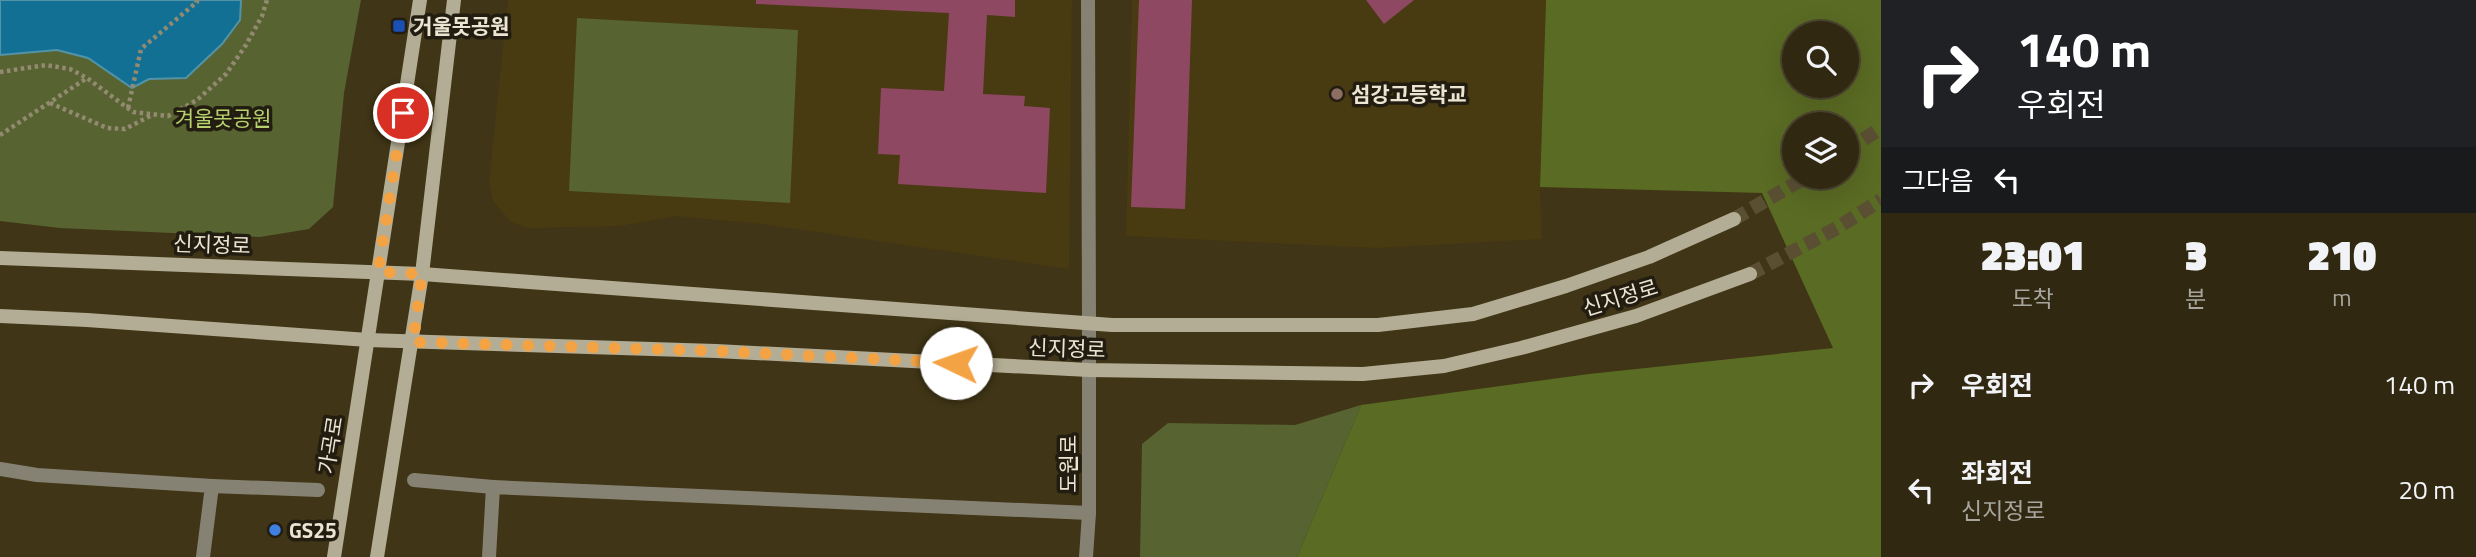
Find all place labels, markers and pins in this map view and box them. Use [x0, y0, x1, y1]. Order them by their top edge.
place label: 거울못공원 [413, 10, 510, 42]
marker: 거울못공원 [391, 18, 407, 34]
place label: 섬강고등학교 [1351, 78, 1467, 110]
pin [373, 83, 433, 143]
marker: 섬강고등학교 [1329, 86, 1345, 102]
place label: GS25 [289, 514, 337, 546]
marker: GS25 [267, 522, 283, 538]

